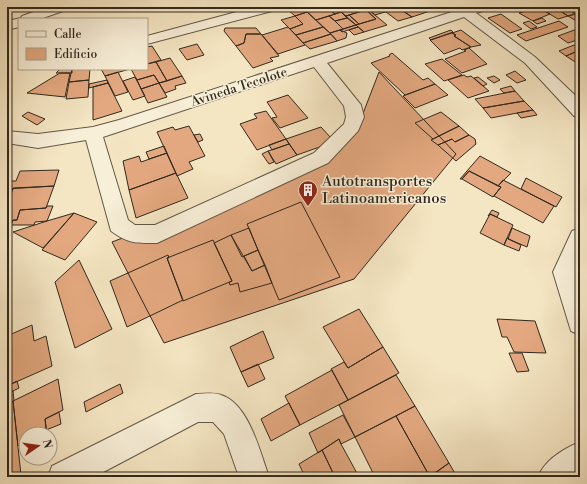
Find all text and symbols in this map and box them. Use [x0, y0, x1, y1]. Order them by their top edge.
legend [18, 18, 148, 70]
text: Calle [54, 27, 81, 42]
text: Edificio [54, 47, 97, 62]
street label: Avineda Tecolote [188, 64, 290, 110]
place label: Autotransportes Latinoamericanos [321, 172, 446, 208]
building icon: Autotransportes Latinoamericanos [297, 179, 319, 207]
north arrow [18, 426, 58, 466]
text: N [39, 438, 55, 450]

